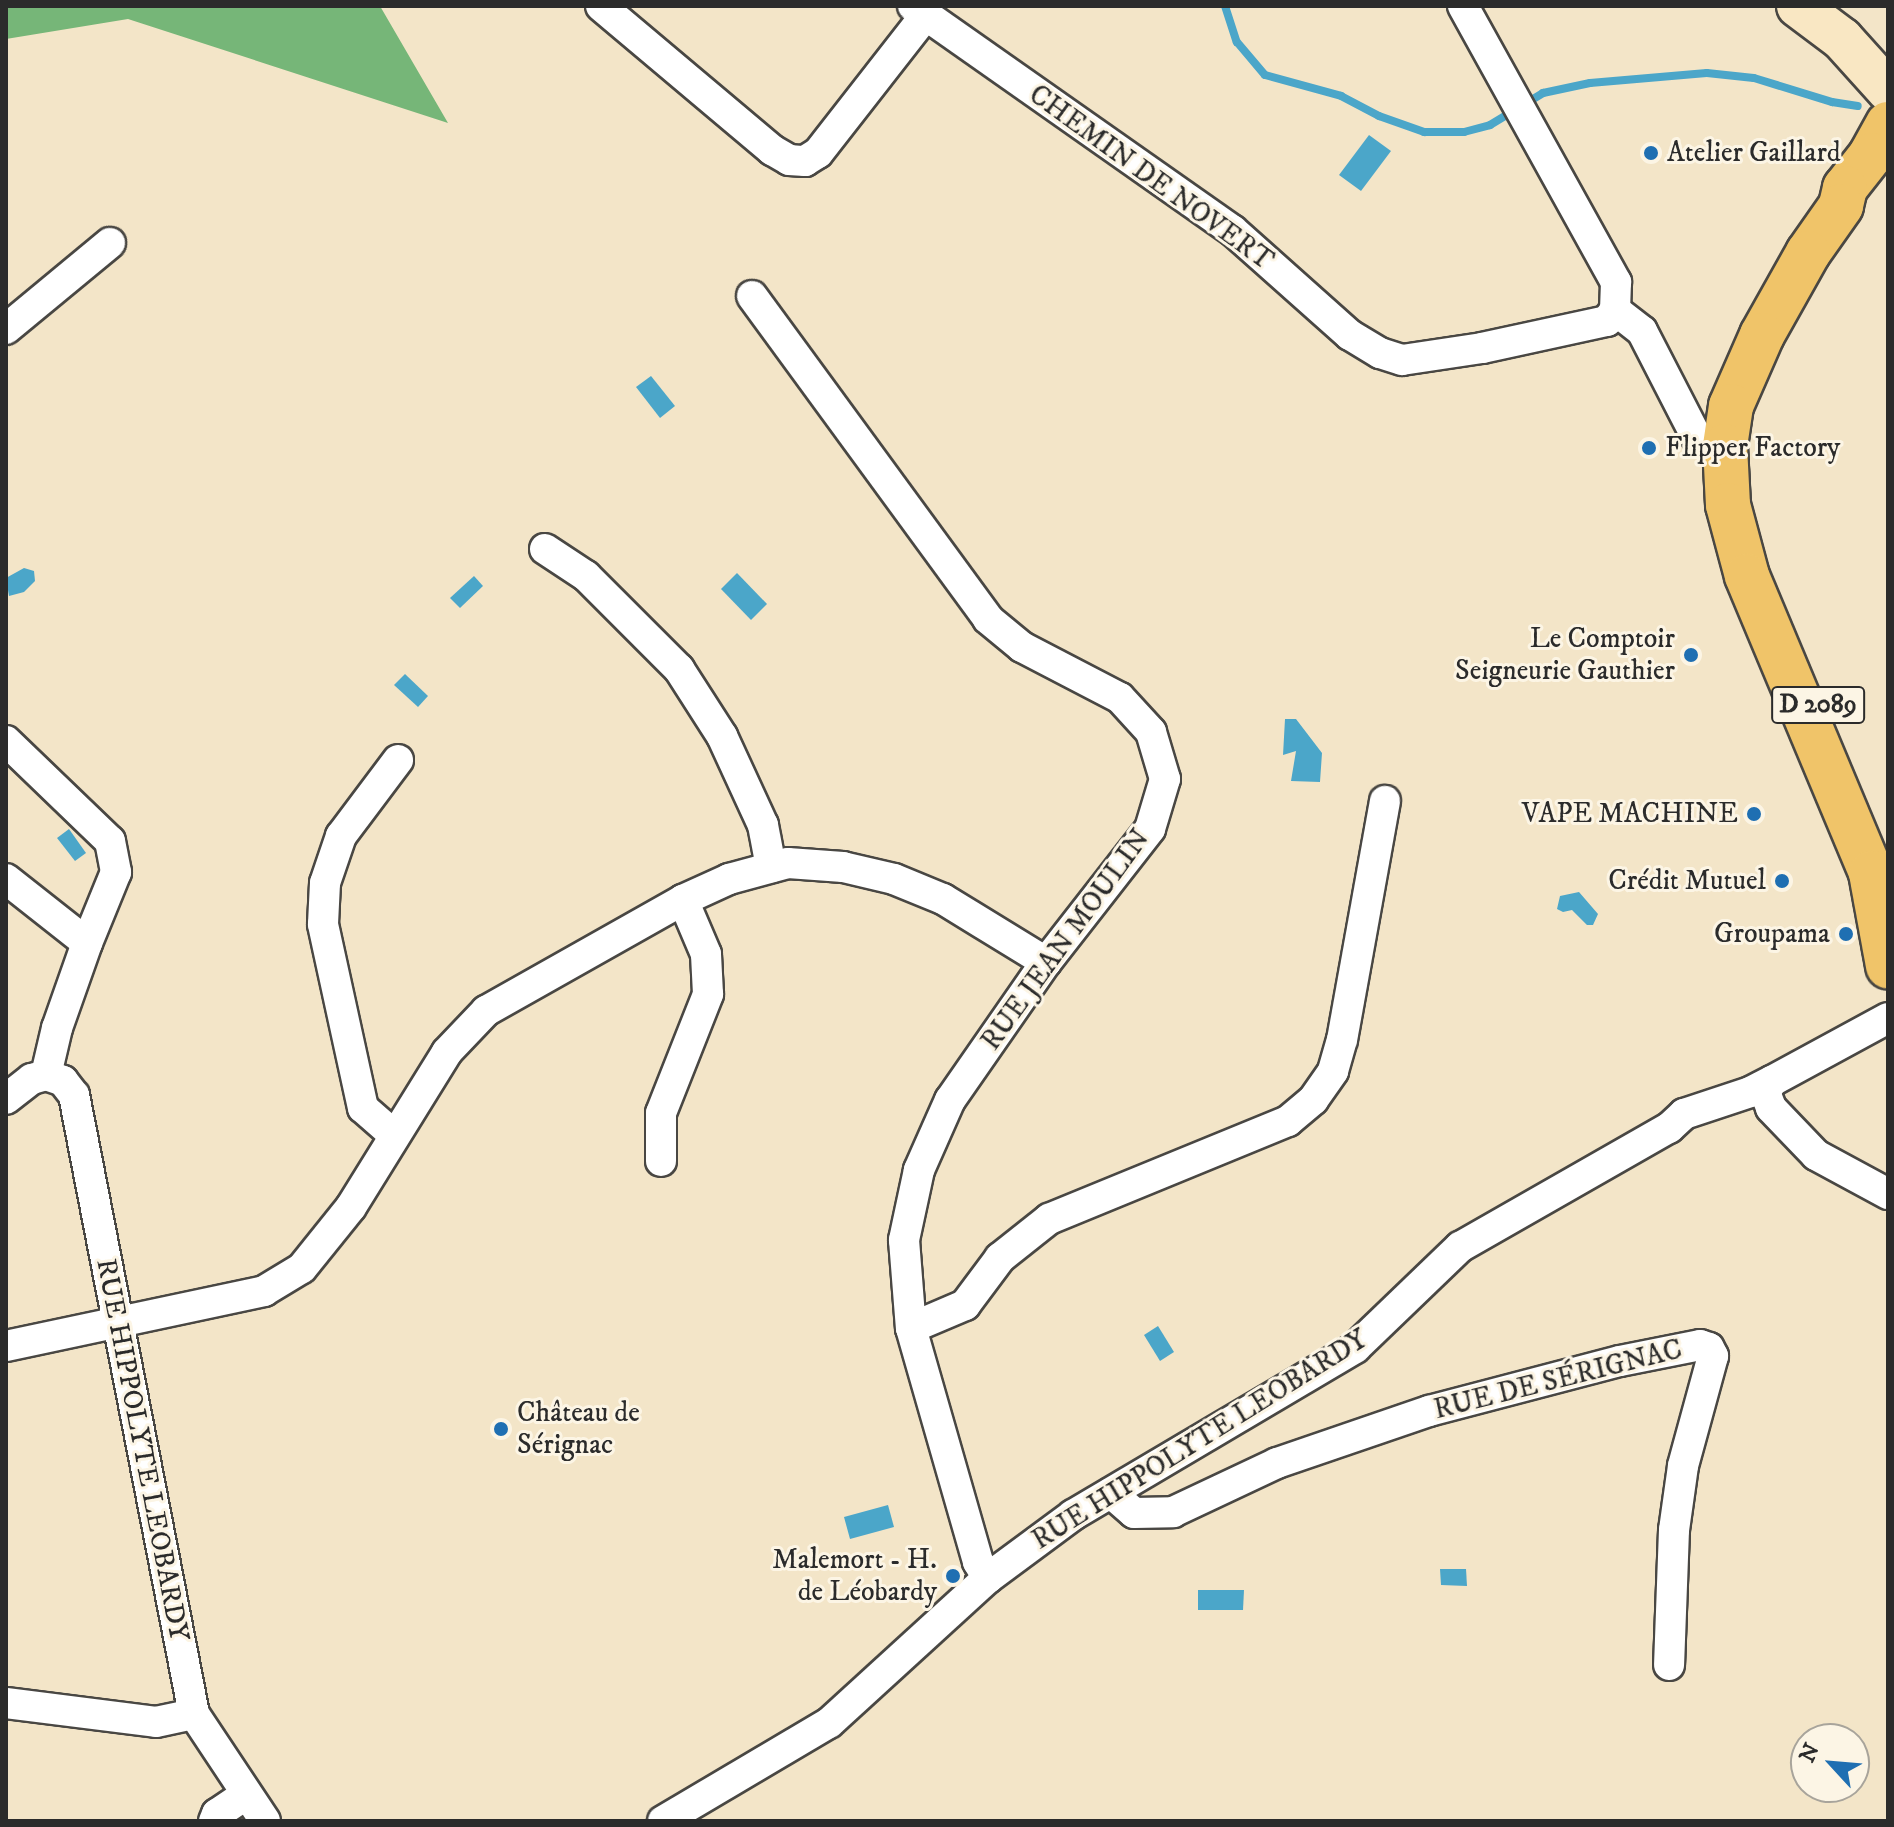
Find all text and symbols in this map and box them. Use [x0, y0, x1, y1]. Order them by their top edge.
street label: CHEMIN DE NOVERT [1022, 78, 1280, 278]
place label: Atelier Gaillard [1667, 136, 1841, 170]
marker: Atelier Gaillard [1642, 144, 1660, 162]
place label: Flipper Factory [1665, 431, 1840, 465]
marker: Flipper Factory [1640, 439, 1658, 457]
place label: Le Comptoir Seigneurie Gauthier [1455, 622, 1675, 688]
marker: Le Comptoir Seigneurie Gauthier [1682, 646, 1700, 664]
road number: D 2089 [1770, 683, 1866, 727]
place label: VAPE MACHINE [1522, 797, 1738, 831]
marker: VAPE MACHINE [1745, 805, 1763, 823]
street label: RUE JEAN MOULIN [975, 823, 1157, 1057]
place label: Crédit Mutuel [1608, 864, 1766, 898]
marker: Crédit Mutuel [1773, 872, 1791, 890]
place label: Groupama [1714, 917, 1830, 951]
marker: Groupama [1837, 925, 1855, 943]
street label: RUE HIPPOLYTE LEOBARDY [88, 1256, 196, 1644]
street label: RUE HIPPOLYTE LEOBARDY [1026, 1323, 1374, 1557]
street label: RUE DE SÉRIGNAC [1430, 1333, 1686, 1427]
place label: Château de Sérignac [517, 1396, 640, 1462]
marker: Château de Sérignac [492, 1420, 510, 1438]
place label: Malemort - H. de Léobardy [772, 1543, 937, 1609]
marker: Malemort - H. de Léobardy [944, 1567, 962, 1585]
north arrow [1790, 1723, 1870, 1803]
text: N [1794, 1739, 1826, 1767]

